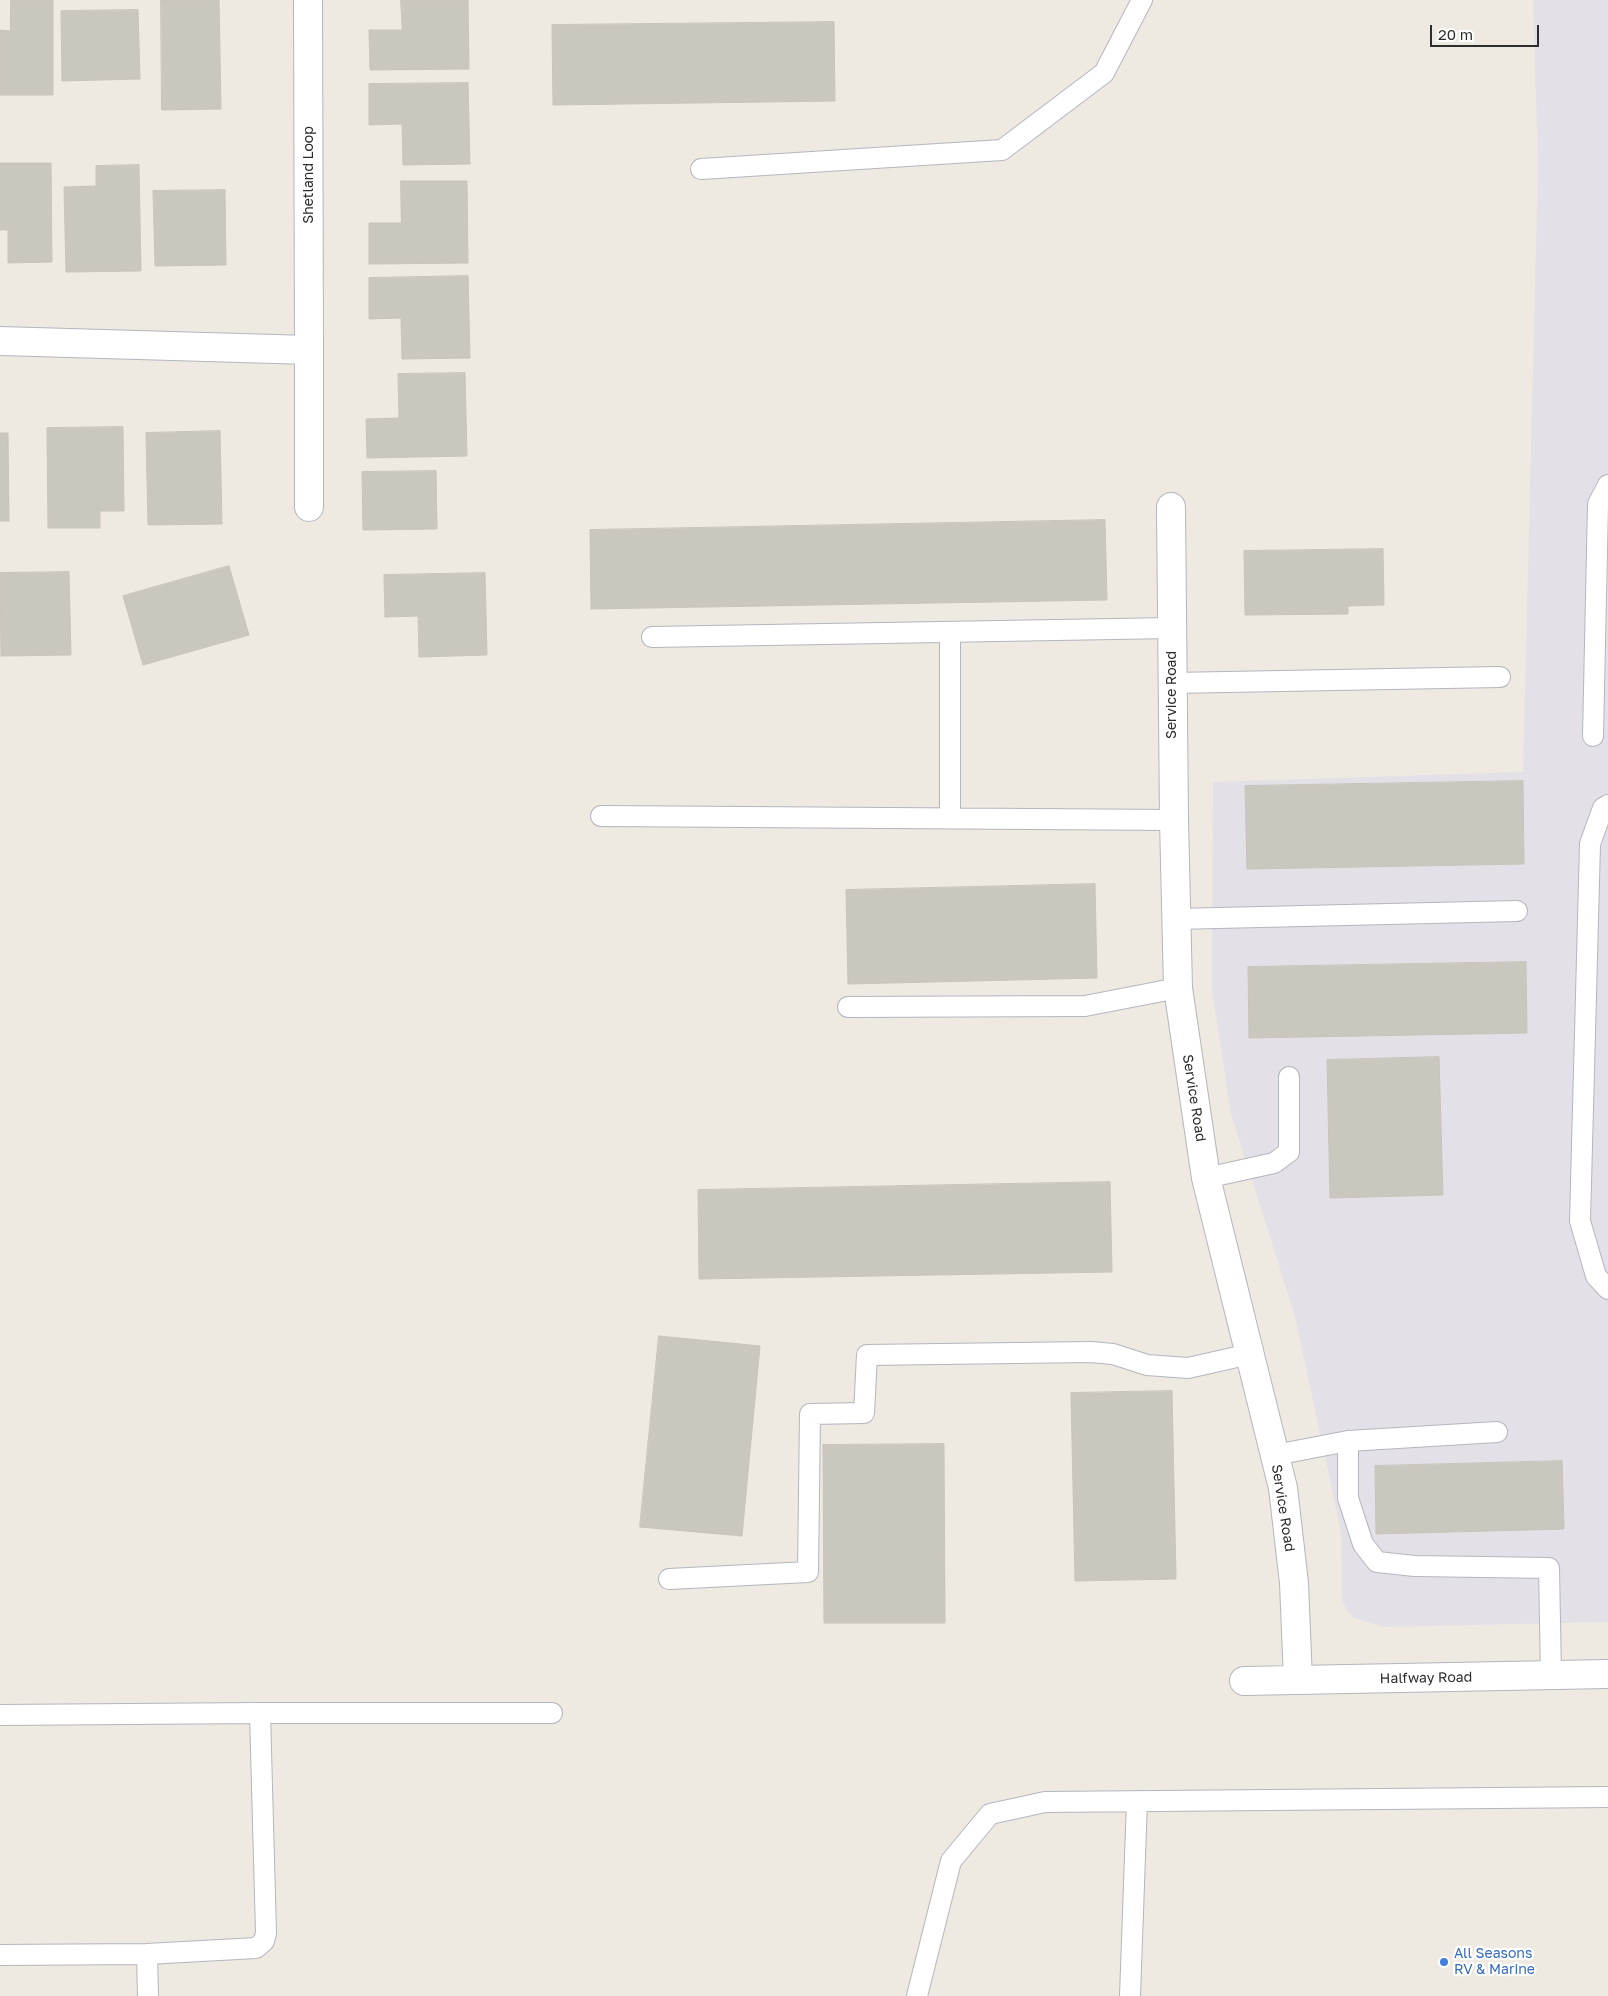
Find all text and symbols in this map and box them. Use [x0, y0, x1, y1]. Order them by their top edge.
scale bar [1433, 15, 1542, 47]
text: 20 m [1438, 25, 1473, 43]
street label: Shetland Loop [301, 126, 317, 224]
street label: Service Road [1164, 651, 1180, 739]
street label: Service Road [1179, 1053, 1209, 1143]
street label: Service Road [1268, 1463, 1298, 1553]
street label: Halfway Road [1380, 1669, 1472, 1687]
place label: All Seasons RV & Marine [1454, 1946, 1535, 1978]
marker: All Seasons RV & Marine [1438, 1956, 1450, 1968]

